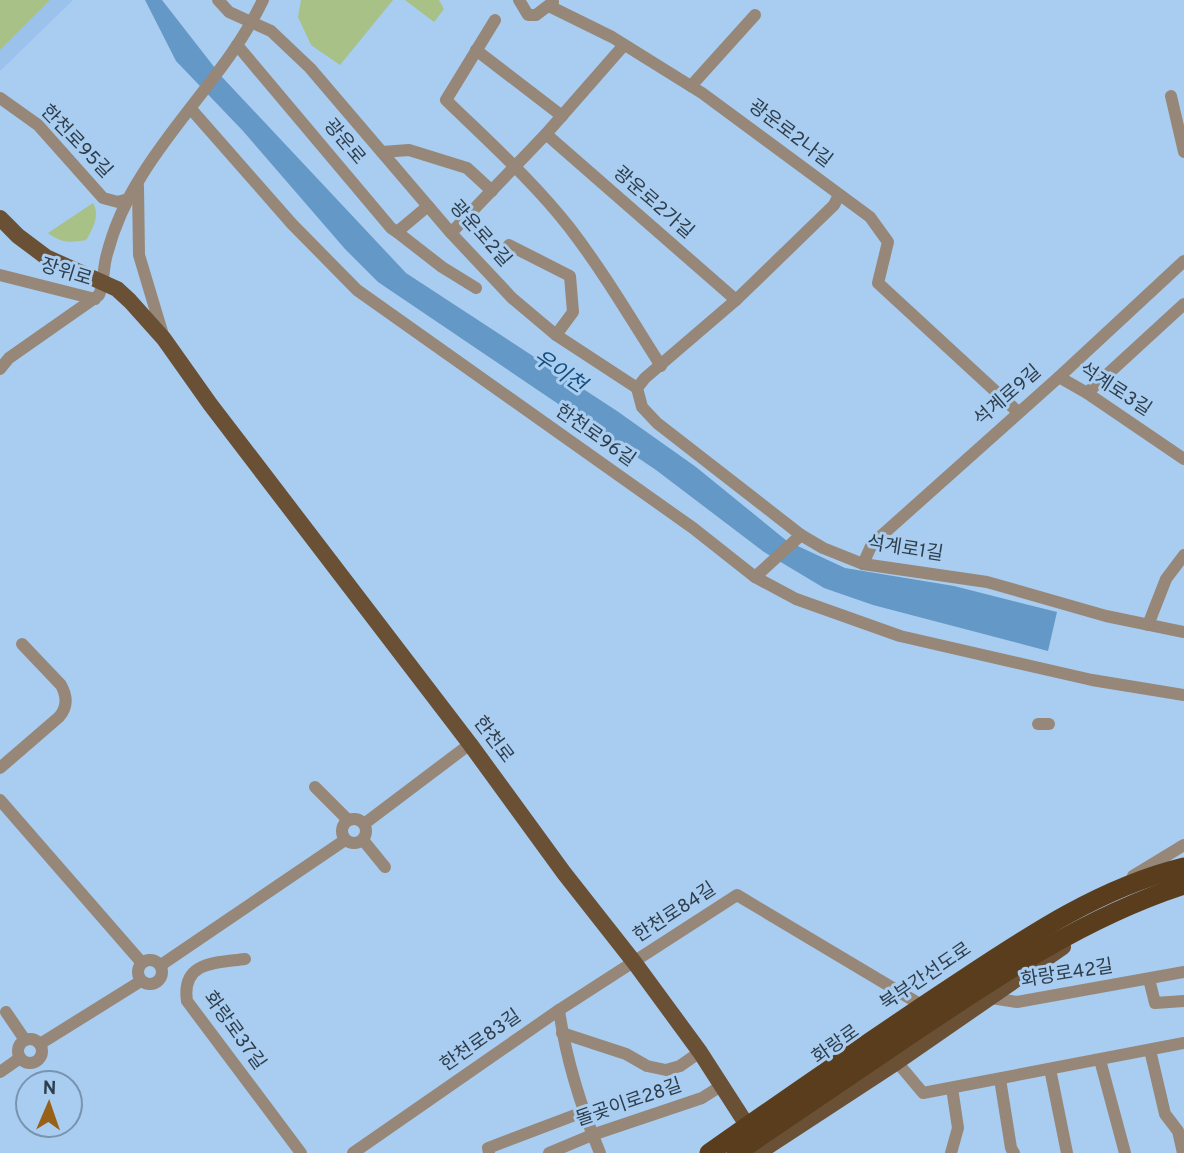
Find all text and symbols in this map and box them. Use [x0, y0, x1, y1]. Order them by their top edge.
street label: 광운로2나길 [743, 95, 837, 173]
street label: 한천로95길 [35, 100, 117, 184]
street label: 광운로 [318, 114, 370, 170]
street label: 광운로2가길 [608, 161, 698, 245]
street label: 광운로2길 [444, 196, 516, 272]
street label: 장위로 [37, 254, 95, 292]
water label: 우이천 [527, 345, 593, 401]
street label: 석계로3길 [1074, 358, 1156, 422]
street label: 석계로9길 [969, 360, 1047, 432]
street label: 한천로96길 [550, 400, 640, 472]
street label: 석계로1길 [865, 531, 945, 567]
street label: 한천로 [468, 712, 518, 768]
street label: 한천로84길 [629, 878, 721, 948]
street label: 북부간선도로 [876, 938, 976, 1016]
street label: 화랑로42길 [1019, 955, 1115, 993]
street label: 화랑로37길 [198, 987, 270, 1075]
street label: 한천로83길 [436, 1005, 526, 1077]
street label: 화랑로 [808, 1020, 864, 1070]
north arrow [14, 1069, 84, 1139]
street label: 돌곶이로28길 [573, 1074, 685, 1132]
text: N [42, 1077, 57, 1101]

